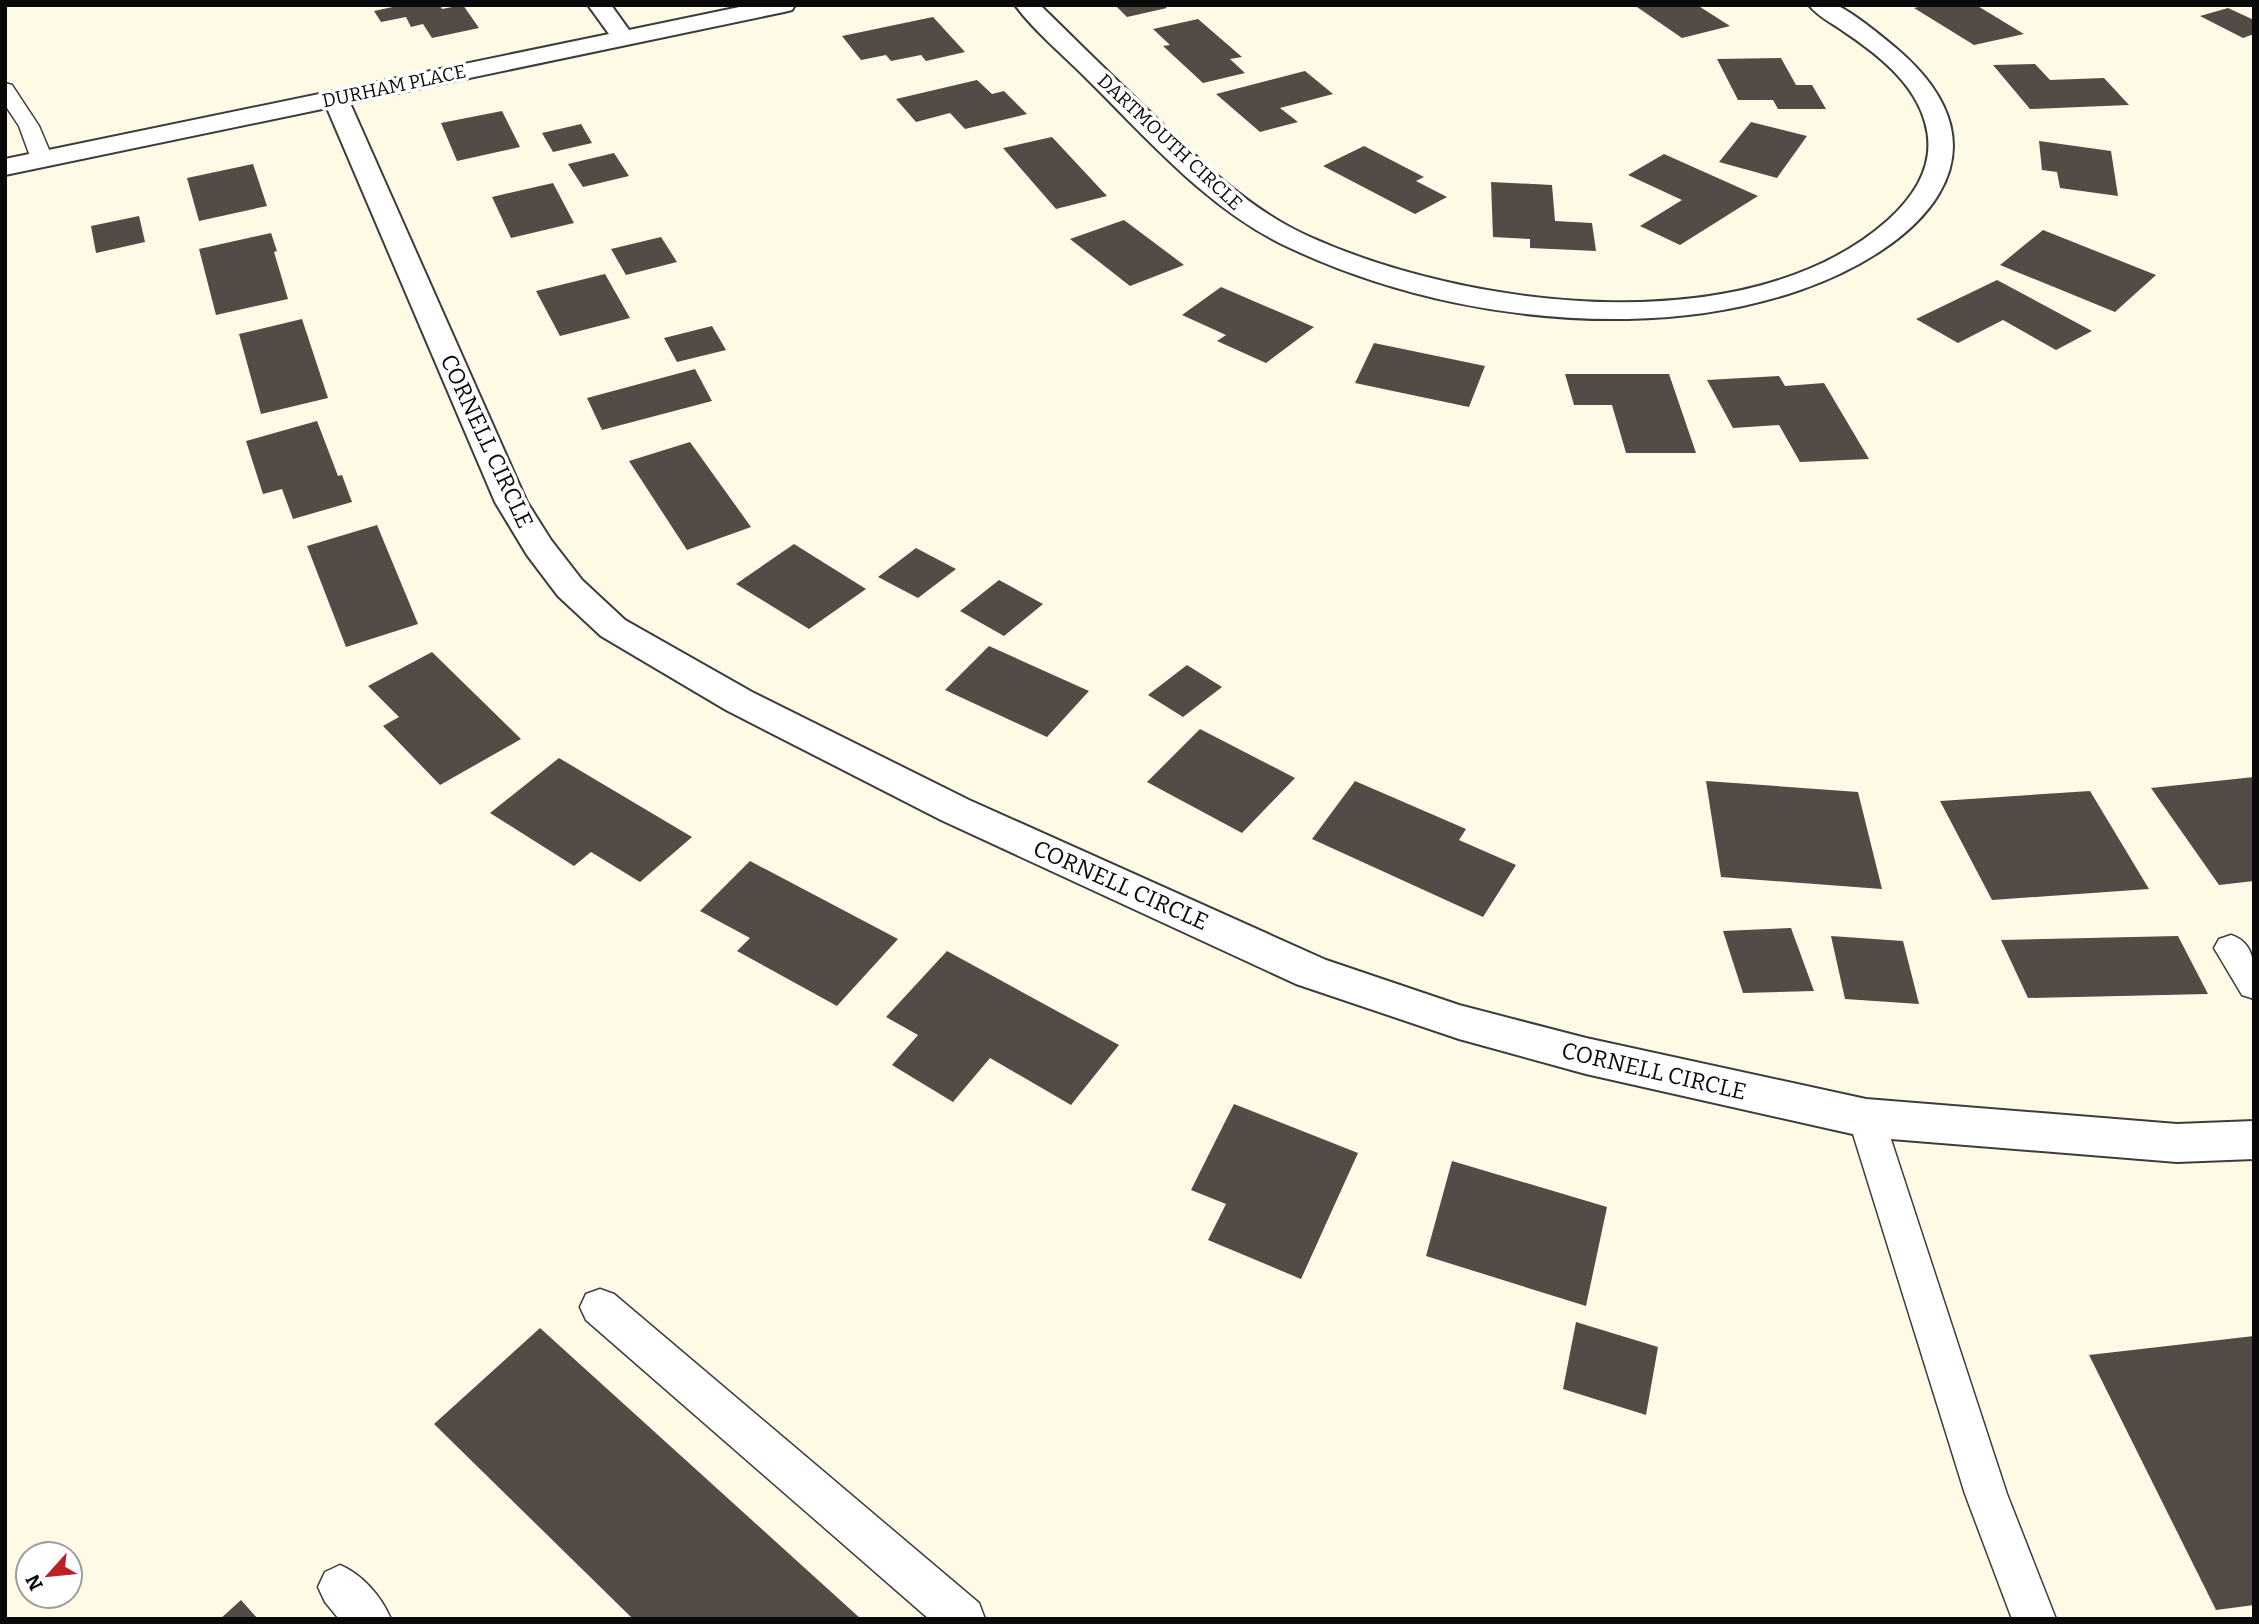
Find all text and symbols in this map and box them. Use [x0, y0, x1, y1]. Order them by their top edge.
street label: DURHAM PLACE [320, 60, 468, 112]
street label: DARTMOUTH CIRCLE [1093, 69, 1247, 215]
street label: CORNELL CIRCLE [434, 350, 540, 532]
street label: CORNELL CIRCLE [1029, 834, 1213, 936]
street label: CORNELL CIRCLE [1559, 1036, 1749, 1106]
north arrow [14, 1540, 84, 1610]
text: N [21, 1570, 48, 1594]

